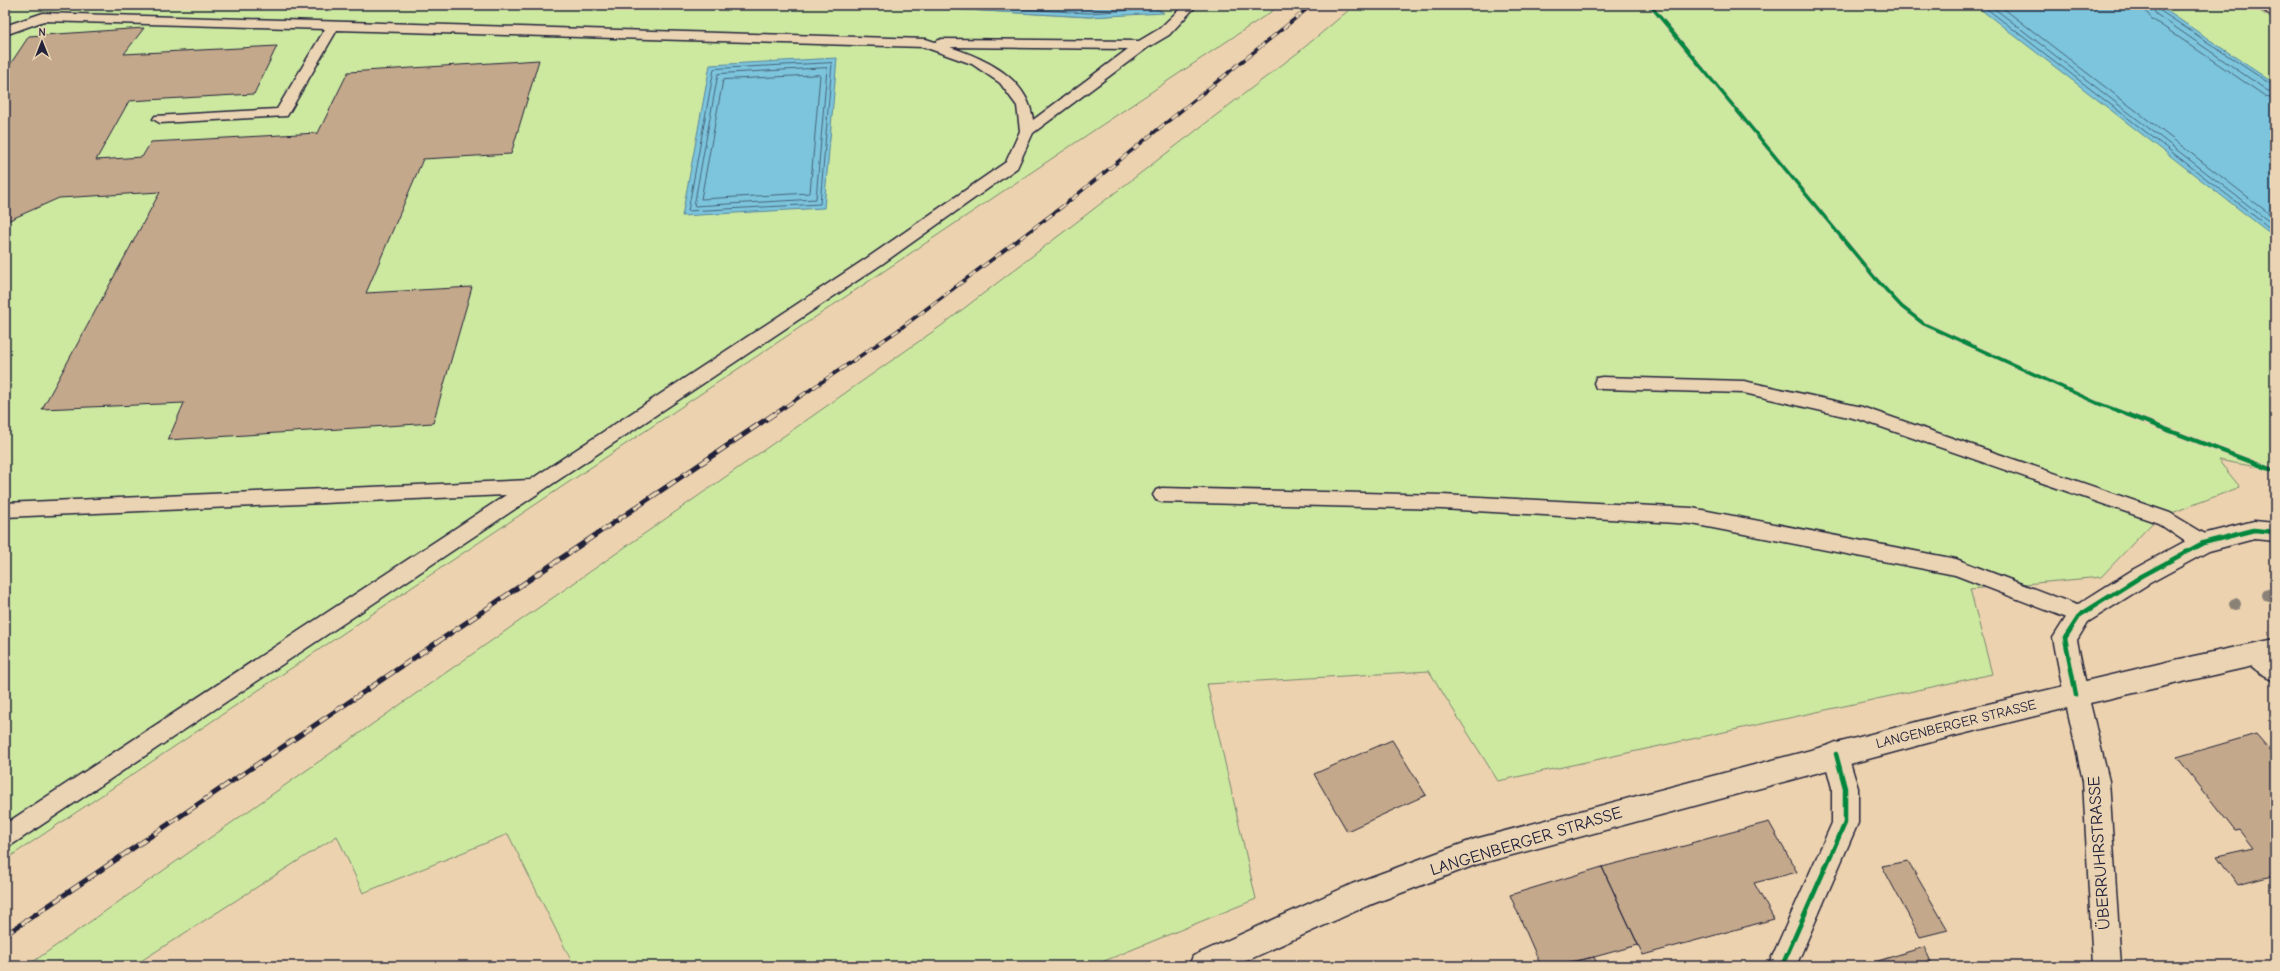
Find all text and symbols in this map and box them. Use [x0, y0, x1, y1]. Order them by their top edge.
north arrow [22, 22, 62, 62]
text: N [38, 26, 46, 39]
street label: LANGENBERGER STRASSE [1874, 696, 2038, 752]
street label: ÜBERRUHRSTRASSE [2083, 775, 2114, 931]
street label: LANGENBERGER STRASSE [1428, 803, 1624, 879]

